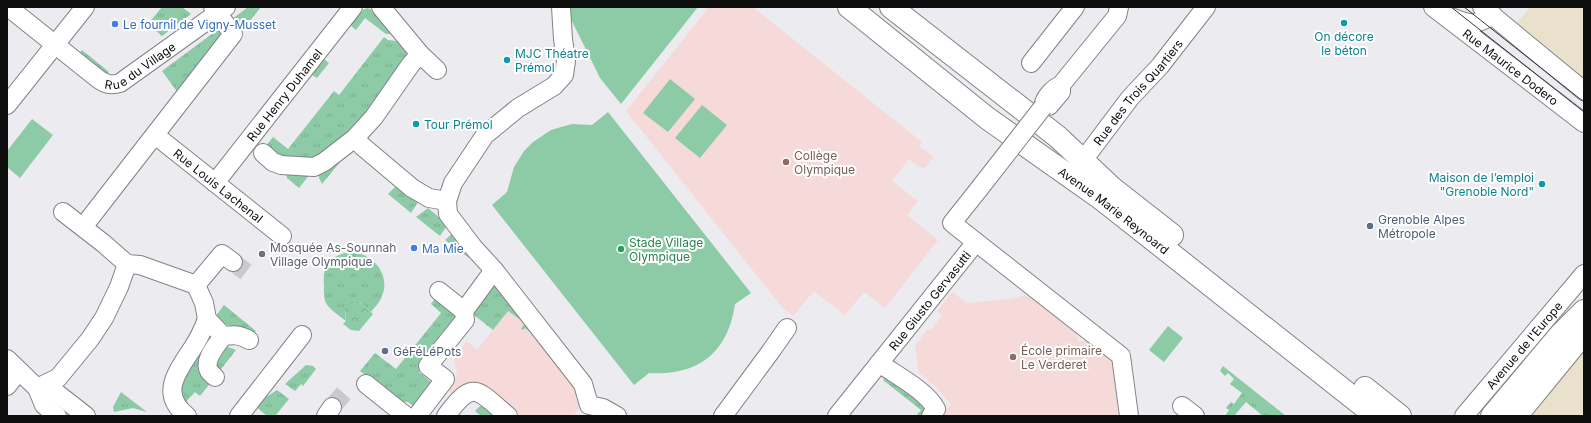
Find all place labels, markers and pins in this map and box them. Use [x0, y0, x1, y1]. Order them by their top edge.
place label: Le fournil de Vigny-Musset [123, 17, 276, 32]
marker: On décore le béton [1339, 18, 1349, 28]
marker: Le fournil de Vigny-Musset [110, 19, 120, 29]
place label: On décore le béton [1314, 29, 1374, 58]
place label: MJC Théatre Prémol [515, 46, 589, 75]
marker: MJC Théatre Prémol [502, 55, 512, 65]
place label: Tour Prémol [424, 117, 493, 132]
marker: Tour Prémol [411, 119, 421, 129]
place label: Collège Olympique [794, 148, 855, 177]
marker: Collège Olympique [781, 157, 791, 167]
place label: Maison de l’emploi "Grenoble Nord" [1429, 170, 1534, 199]
marker: Maison de l’emploi "Grenoble Nord" [1537, 179, 1547, 189]
place label: Grenoble Alpes Métropole [1378, 212, 1465, 241]
marker: Grenoble Alpes Métropole [1365, 221, 1375, 231]
place label: Stade Village Olympique [629, 235, 703, 264]
place label: Mosquée As-Sounnah Village Olympique [270, 240, 396, 269]
place label: Ma Mie [422, 241, 464, 256]
marker: Ma Mie [409, 243, 419, 253]
marker: Stade Village Olympique [616, 244, 626, 254]
marker: Mosquée As-Sounnah Village Olympique [257, 249, 267, 259]
place label: École primaire Le Verderet [1021, 343, 1102, 372]
place label: GéFéLéPots [393, 344, 461, 359]
marker: GéFéLéPots [380, 346, 390, 356]
marker: École primaire Le Verderet [1008, 352, 1018, 362]

